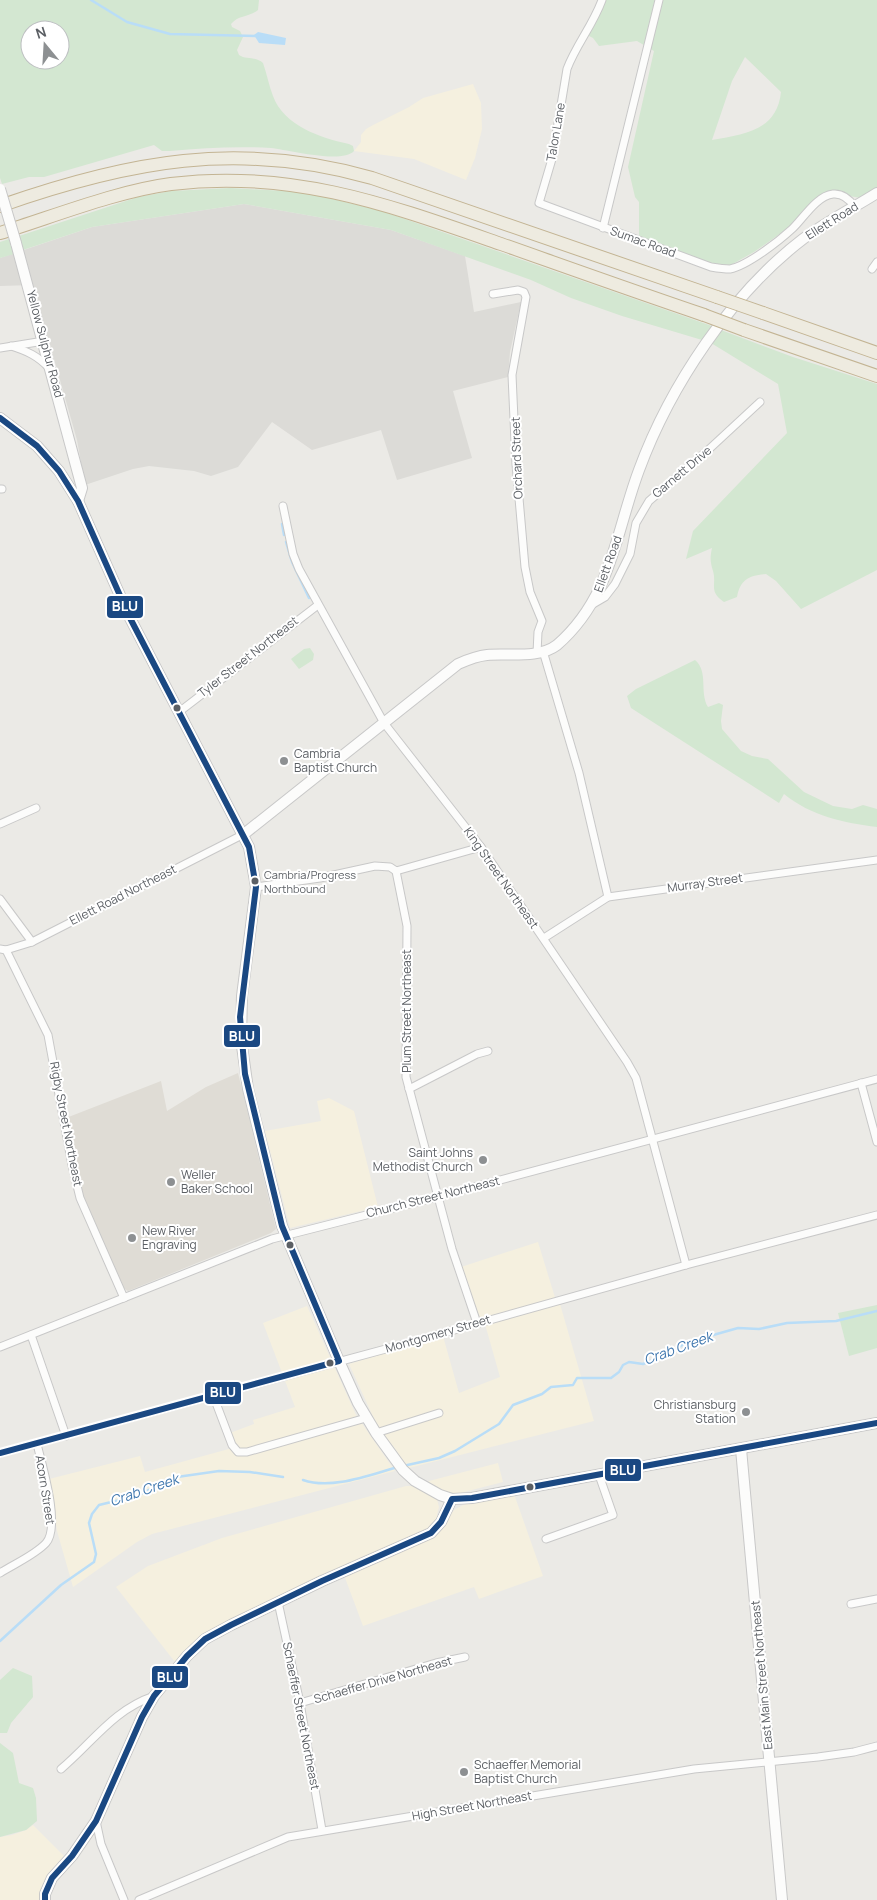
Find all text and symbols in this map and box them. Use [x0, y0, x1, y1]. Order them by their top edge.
north arrow [20, 20, 70, 70]
text: N [33, 22, 49, 43]
street label: Talon Lane [542, 101, 569, 163]
street label: Ellett Road [802, 198, 861, 243]
street label: Sumac Road [608, 222, 678, 261]
street label: Yellow Sulphur Road [23, 288, 68, 400]
street label: Orchard Street [507, 416, 526, 499]
street label: Garnett Drive [648, 442, 715, 502]
street label: Ellett Road [589, 533, 626, 595]
line badge: BLU [106, 595, 144, 619]
text: BLU [112, 596, 138, 615]
street label: Tyler Street Northeast [194, 612, 302, 701]
unlabelled marker [172, 703, 182, 713]
place label: Cambria Baptist Church [294, 745, 377, 776]
marker: Cambria Baptist Church [278, 755, 290, 767]
street label: King Street Northeast [460, 824, 543, 932]
street label: Ellett Road Northeast [66, 860, 179, 929]
place label: Cambria/Progress Northbound [264, 867, 356, 896]
street label: Murray Street [666, 869, 744, 896]
marker: Cambria/Progress Northbound [250, 876, 260, 886]
street label: Plum Street Northeast [398, 949, 415, 1073]
line badge: BLU [223, 1024, 261, 1048]
text: BLU [229, 1026, 255, 1045]
street label: Rigby Street Northeast [46, 1060, 87, 1188]
place label: Saint Johns Methodist Church [373, 1144, 473, 1175]
marker: Saint Johns Methodist Church [477, 1154, 489, 1166]
place label: Weller Baker School [181, 1166, 253, 1197]
street label: Church Street Northeast [364, 1172, 502, 1221]
marker: Weller Baker School [165, 1176, 177, 1188]
place label: New River Engraving [142, 1222, 197, 1253]
marker: New River Engraving [126, 1232, 138, 1244]
unlabelled marker [285, 1240, 295, 1250]
street label: Montgomery Street [383, 1310, 493, 1357]
water label: Crab Creek [641, 1326, 717, 1369]
unlabelled marker [325, 1358, 335, 1368]
line badge: BLU [204, 1381, 242, 1405]
text: BLU [210, 1382, 236, 1401]
place label: Christiansburg Station [654, 1396, 736, 1427]
marker: Christiansburg Station [740, 1406, 752, 1418]
street label: Acorn Street [32, 1454, 59, 1526]
line badge: BLU [604, 1458, 642, 1482]
text: BLU [610, 1460, 636, 1479]
water label: Crab Creek [107, 1468, 183, 1510]
unlabelled marker [525, 1482, 535, 1492]
street label: East Main Street Northeast [746, 1599, 777, 1750]
street label: Schaeffer Street Northeast [279, 1641, 324, 1791]
street label: Schaeffer Drive Northeast [312, 1652, 454, 1707]
line badge: BLU [151, 1665, 189, 1689]
text: BLU [157, 1667, 183, 1686]
place label: Schaeffer Memorial Baptist Church [474, 1756, 581, 1787]
marker: Schaeffer Memorial Baptist Church [458, 1766, 470, 1778]
street label: High Street Northeast [411, 1787, 533, 1824]

